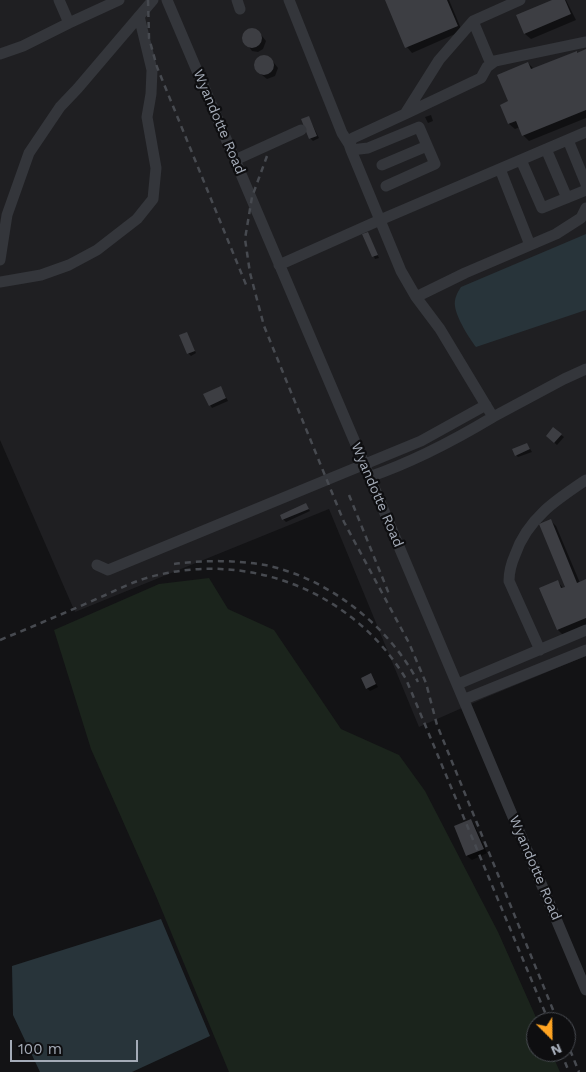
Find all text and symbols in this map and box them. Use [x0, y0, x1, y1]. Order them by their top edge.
street label: Wyandotte Road [189, 67, 249, 177]
street label: Wyandotte Road [347, 440, 407, 550]
street label: Wyandotte Road [505, 813, 565, 923]
north arrow [526, 1012, 576, 1062]
scale bar [12, 1030, 140, 1062]
text: 100 m [18, 1040, 62, 1058]
text: N [549, 1040, 564, 1059]

